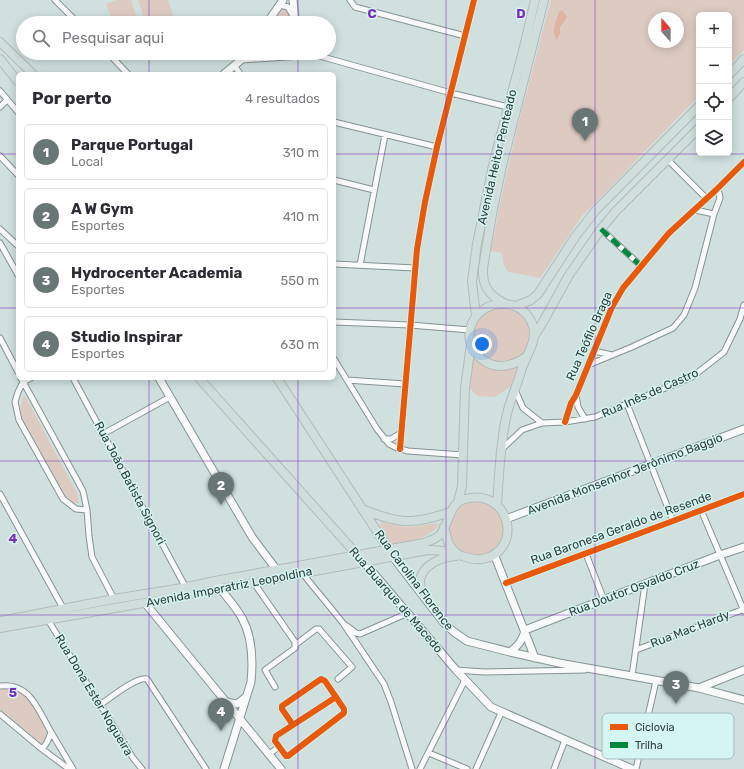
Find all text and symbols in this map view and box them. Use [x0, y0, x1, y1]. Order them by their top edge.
text: C [367, 6, 377, 21]
text: D [516, 6, 526, 21]
north arrow [648, 12, 684, 48]
map controls [696, 12, 732, 156]
button: + [696, 12, 732, 48]
search box [16, 16, 336, 60]
icon: search [30, 27, 52, 49]
text: Pesquisar aqui [62, 29, 164, 47]
button: − [696, 48, 732, 84]
button: locate [696, 84, 732, 120]
text: Por perto [32, 88, 112, 108]
street label: Avenida Heitor Penteado [475, 88, 519, 226]
text: 4 resultados [245, 91, 320, 106]
pin: 1 [572, 108, 598, 141]
button: layers [696, 120, 732, 156]
text: Parque Portugal [71, 136, 193, 154]
text: 1 [43, 145, 49, 160]
text: 310 m [283, 145, 319, 160]
text: Local [71, 154, 103, 169]
text: A W Gym [71, 200, 134, 218]
text: 2 [42, 209, 50, 224]
text: 410 m [283, 209, 319, 224]
text: Esportes [71, 218, 125, 233]
text: Hydrocenter Academia [71, 264, 242, 282]
text: 3 [42, 273, 50, 288]
text: 550 m [281, 273, 319, 288]
text: Esportes [71, 282, 125, 297]
street label: Rua Teófilo Braga [563, 289, 615, 383]
text: Studio Inspirar [71, 328, 183, 346]
your location [472, 334, 492, 354]
text: 4 [42, 337, 50, 352]
text: 630 m [280, 337, 319, 352]
text: Esportes [71, 346, 125, 361]
street label: Rua Inês de Castro [599, 365, 701, 421]
street label: Rua João Batista Signori [92, 419, 168, 547]
street label: Avenida Monsenhor Jerônimo Baggio [525, 430, 725, 518]
pin: 2 [208, 472, 234, 505]
street label: Rua Baronesa Geraldo de Resende [529, 489, 714, 567]
street label: Rua Carolina Florence [372, 527, 456, 633]
text: 4 [9, 531, 18, 546]
street label: Rua Buarque de Macedo [346, 544, 446, 656]
street label: Rua Doutor Osvaldo Cruz [567, 557, 701, 619]
street label: Avenida Imperatriz Leopoldina [145, 564, 313, 610]
street label: Rua Mac Hardy [648, 607, 732, 651]
street label: Rua Dona Ester Nogueira [52, 632, 136, 758]
pin: 3 [663, 671, 689, 704]
text: 5 [9, 685, 17, 700]
pin: 4 [208, 698, 234, 731]
legend [602, 713, 734, 759]
text: Ciclovia [635, 721, 675, 734]
text: Trilha [635, 739, 663, 752]

